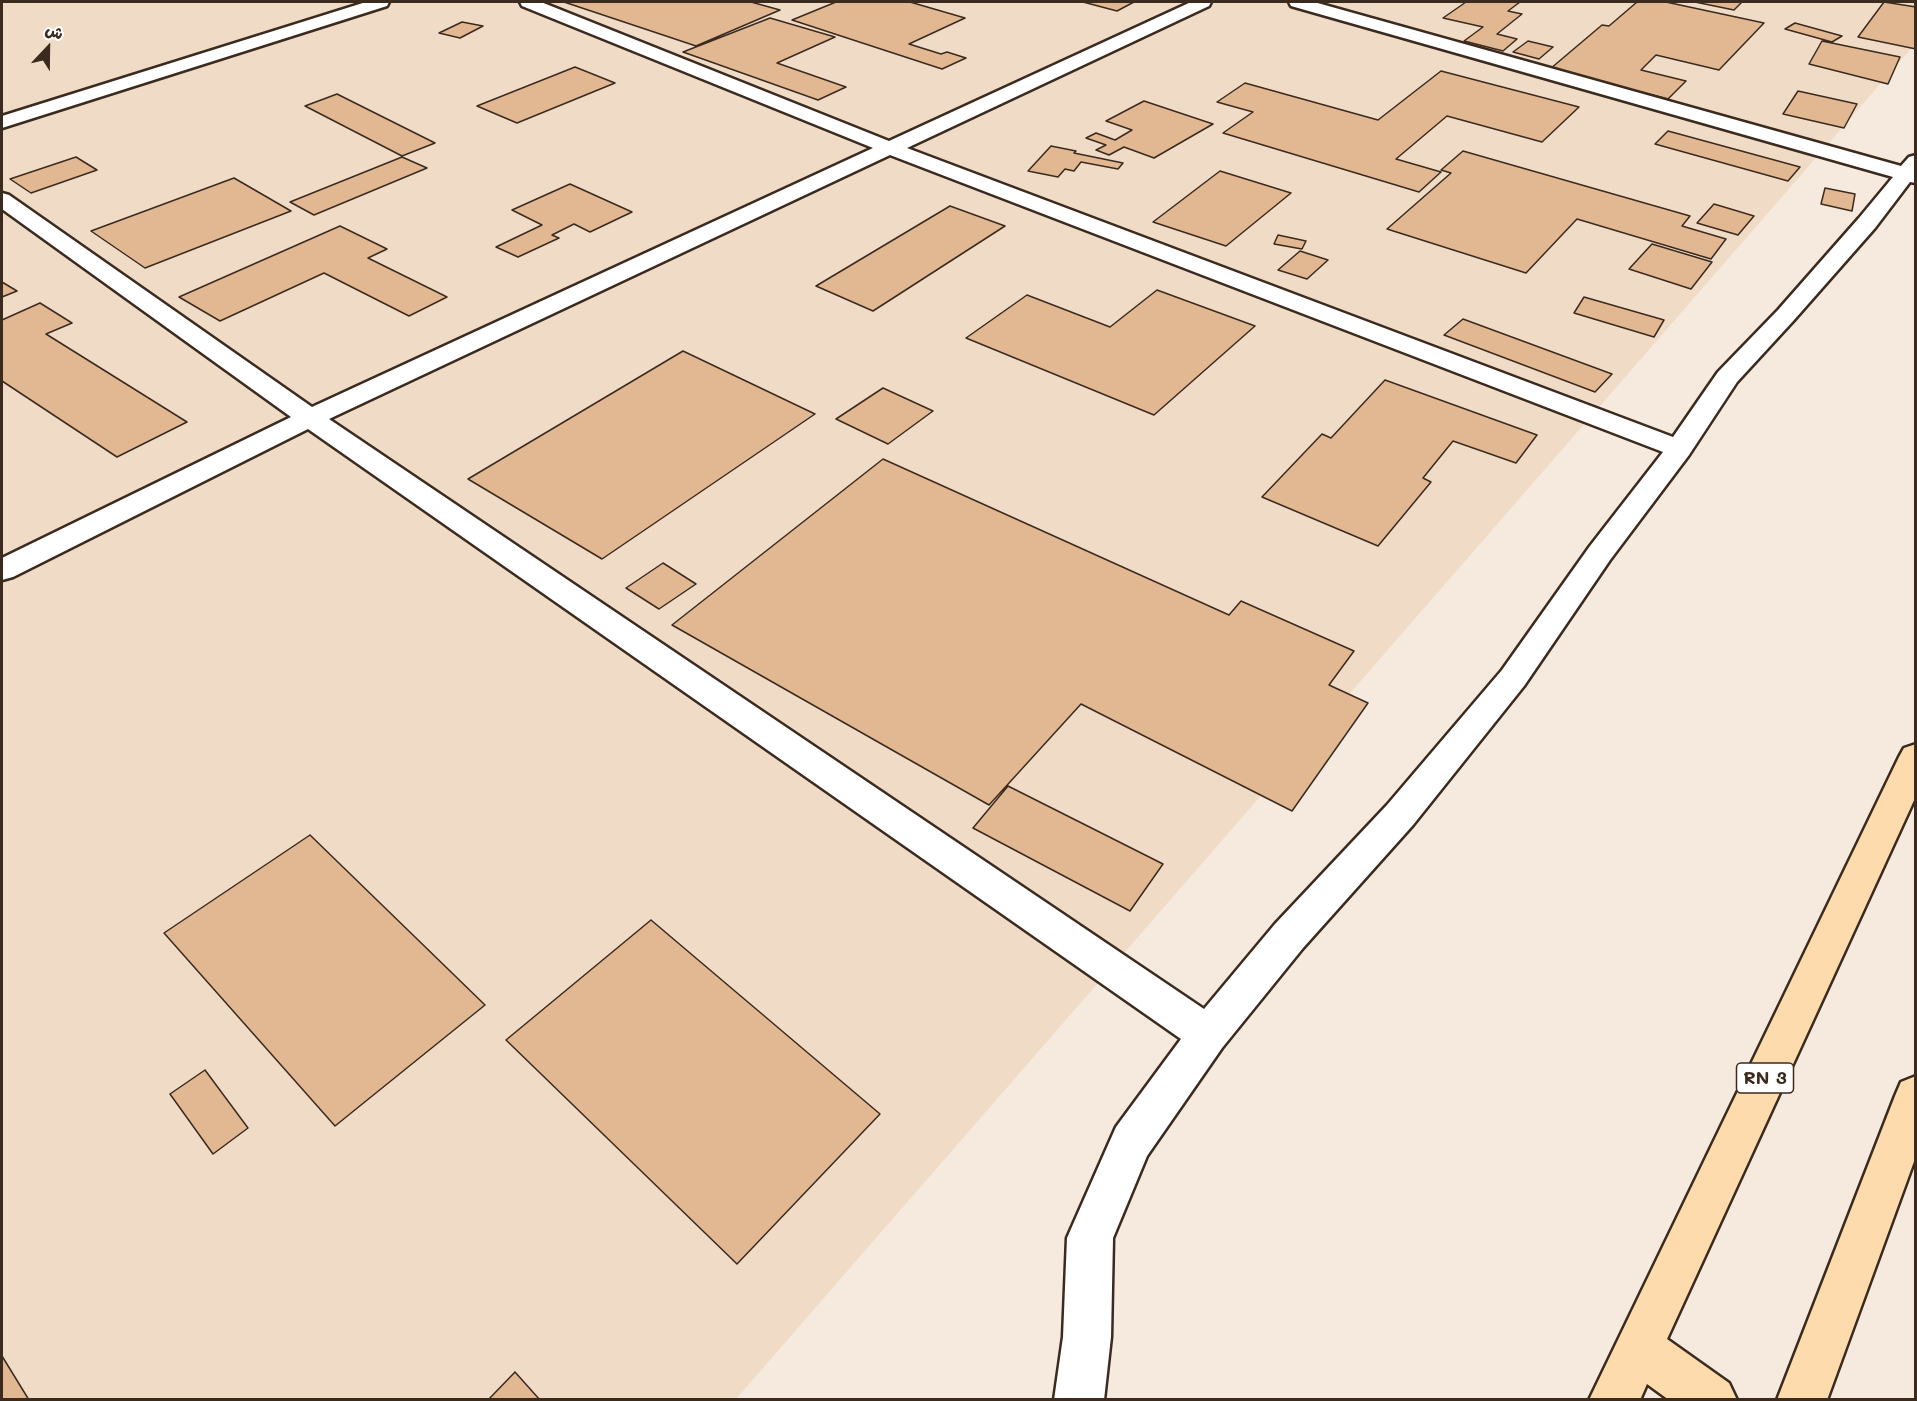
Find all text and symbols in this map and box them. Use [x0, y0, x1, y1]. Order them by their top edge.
north arrow [18, 18, 78, 78]
text: ش [43, 18, 67, 44]
road number: RN 3 [1736, 1063, 1794, 1093]

